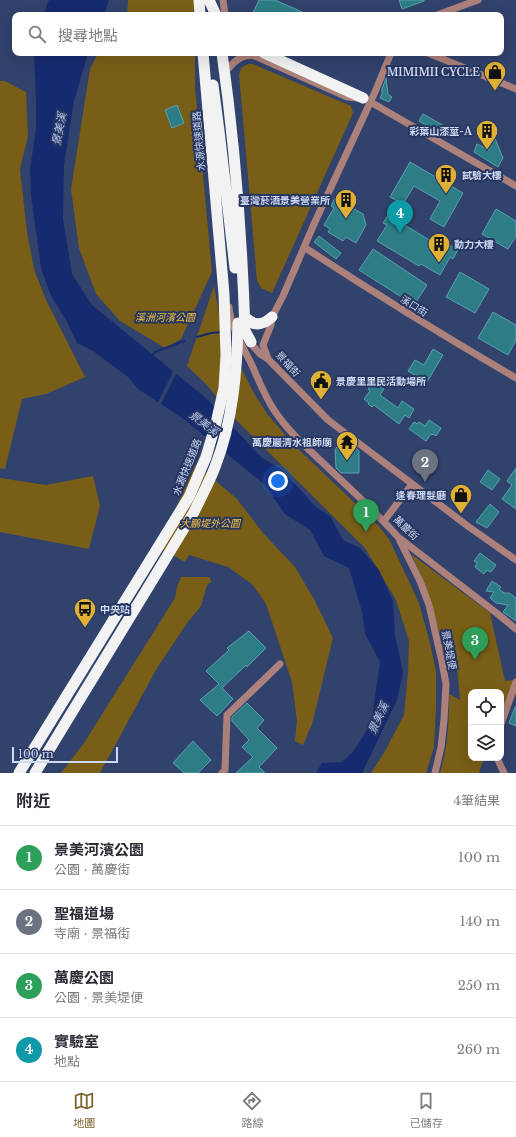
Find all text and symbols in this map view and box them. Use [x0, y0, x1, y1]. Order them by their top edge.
search box [12, 12, 504, 56]
icon: search [26, 23, 48, 45]
text: 搜尋地點 [58, 26, 118, 45]
shop icon: MIMIMII CYCLE [482, 59, 508, 92]
place label: MIMIMII CYCLE [387, 66, 480, 79]
water label: 景美溪 [49, 110, 69, 147]
street label: 水源快速道路 [190, 111, 208, 171]
building icon: 彩葉山漆莖-A [474, 118, 500, 151]
place label: 彩葉山漆莖-A [409, 125, 473, 138]
building icon: 試驗大樓 [433, 162, 459, 195]
place label: 試驗大樓 [462, 169, 502, 182]
building icon: 臺灣菸酒景美營業所 [333, 187, 359, 220]
place label: 臺灣菸酒景美營業所 [240, 194, 330, 207]
pin: 4 [387, 200, 413, 233]
building icon: 動力大樓 [426, 231, 452, 264]
place label: 動力大樓 [454, 238, 494, 251]
street label: 溪口街 [398, 293, 430, 319]
park label: 溪洲河濱公園 [135, 311, 197, 324]
street label: 景福街 [273, 349, 303, 379]
public building icon: 景慶里里民活動場所 [308, 368, 334, 401]
place label: 景慶里里民活動場所 [336, 375, 426, 388]
water label: 景美溪 [187, 407, 223, 440]
temple icon: 萬慶巖清水祖師廟 [334, 429, 360, 462]
place label: 萬慶巖清水祖師廟 [252, 436, 332, 449]
street label: 水源快速道路 [170, 437, 204, 497]
pin: 2 [412, 449, 438, 482]
your location [268, 471, 288, 491]
shop icon: 逢春理髮廳 [448, 482, 474, 515]
place label: 逢春理髮廳 [396, 489, 446, 502]
pin: 1 [353, 499, 379, 532]
street label: 萬慶街 [391, 513, 421, 543]
park label: 大鵬堤外公園 [180, 517, 242, 530]
bus stop icon: 中央站 [72, 596, 98, 629]
place label: 中央站 [100, 603, 130, 616]
pin: 3 [462, 627, 488, 660]
street label: 景美堤便 [439, 629, 459, 671]
map controls [468, 689, 504, 761]
button: locate [468, 689, 504, 725]
water label: 景美溪 [365, 698, 392, 736]
button: layers [468, 725, 504, 761]
scale bar [12, 745, 118, 764]
text: 100 m [18, 747, 54, 761]
text: 附近 [16, 791, 50, 812]
text: 4筆結果 [453, 792, 500, 809]
text: 景美河濱公園 [54, 840, 144, 859]
text: 1 [26, 849, 32, 866]
text: 100 m [458, 849, 500, 866]
text: 公園 · 萬慶街 [54, 861, 130, 878]
text: 聖福道場 [54, 904, 114, 923]
text: 2 [25, 913, 33, 930]
text: 140 m [460, 913, 500, 930]
text: 寺廟 · 景福街 [54, 925, 130, 942]
text: 萬慶公園 [54, 968, 114, 987]
text: 3 [25, 977, 33, 994]
text: 250 m [458, 977, 500, 994]
text: 公園 · 景美堤便 [54, 989, 143, 1006]
text: 實驗室 [54, 1032, 99, 1051]
text: 4 [25, 1041, 33, 1058]
text: 260 m [457, 1041, 500, 1058]
text: 地點 [54, 1053, 80, 1070]
tab: 地圖 [73, 1090, 95, 1130]
tab: 路線 [241, 1090, 263, 1130]
tab: 已儲存 [410, 1090, 443, 1130]

